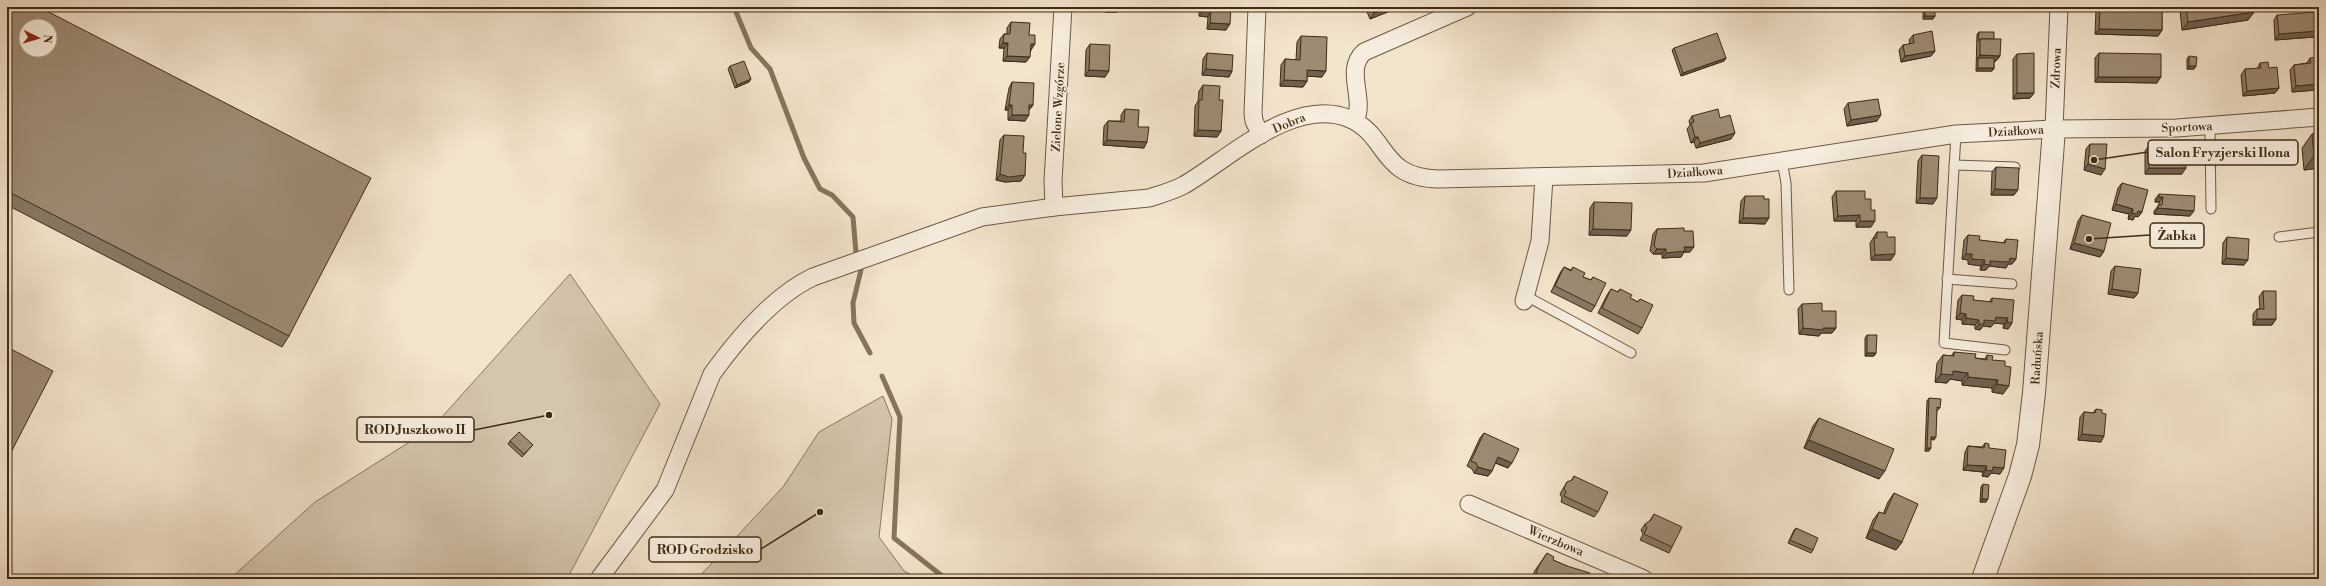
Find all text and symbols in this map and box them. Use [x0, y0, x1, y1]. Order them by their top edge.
north arrow [18, 18, 58, 58]
text: N [40, 34, 54, 44]
street label: Zdrowa [2048, 47, 2065, 89]
street label: Zielone Wzgórze [1049, 62, 1068, 152]
street label: Dobra [1271, 110, 1309, 137]
street label: Sportowa [2161, 119, 2214, 136]
street label: Działkowa [1988, 123, 2045, 140]
callout: Salon Fryzjerski Ilona [2148, 140, 2298, 165]
text: Salon Fryzjerski Ilona [2156, 145, 2291, 161]
street label: Działkowa [1667, 163, 1724, 182]
callout: Żabka [2150, 223, 2204, 248]
text: Żabka [2158, 227, 2197, 244]
street label: Raduńska [2028, 330, 2047, 385]
callout: ROD Juszkowo II [357, 417, 474, 442]
text: ROD Juszkowo II [364, 422, 466, 438]
street label: Wierzbowa [1525, 523, 1587, 560]
callout: ROD Grodzisko [649, 537, 761, 562]
text: ROD Grodzisko [657, 542, 754, 558]

